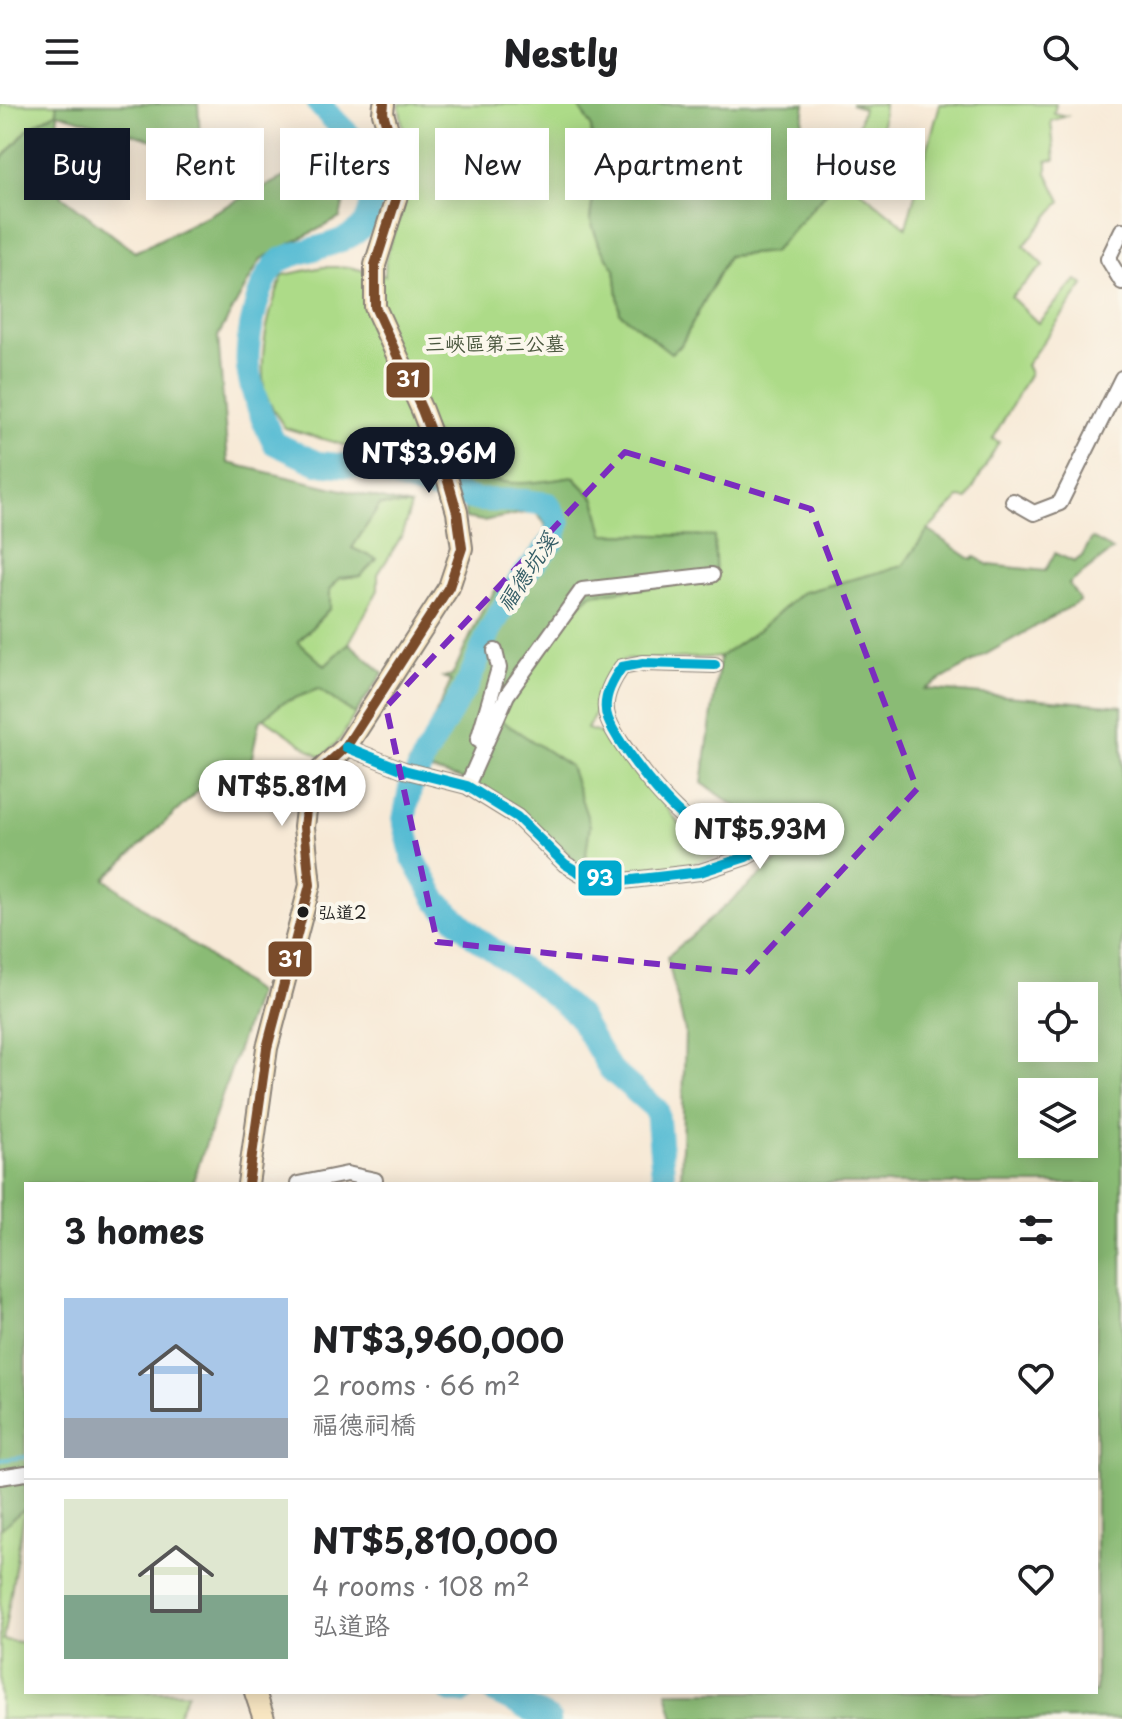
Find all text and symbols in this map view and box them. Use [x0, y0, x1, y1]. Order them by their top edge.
text: Nestly [504, 25, 618, 79]
icon: menu [40, 30, 84, 74]
icon: search [1038, 30, 1082, 74]
chip: Buy [24, 128, 130, 200]
chip: Rent [146, 128, 264, 200]
chip: Filters [280, 128, 419, 200]
chip: New [435, 128, 549, 200]
chip: Apartment [565, 128, 771, 200]
chip: House [787, 128, 925, 200]
park label: 三峽區第三公墓 [425, 328, 565, 358]
line badge: 31 [385, 361, 431, 399]
text: 31 [396, 361, 420, 394]
pin: NT$3.96M [346, 427, 512, 495]
text: NT$3.96M [361, 433, 497, 472]
water label: 福德坑溪 [487, 525, 565, 617]
pin: NT$5.81M [199, 760, 365, 828]
text: NT$5.81M [217, 766, 347, 805]
pin: NT$5.93M [677, 803, 843, 871]
text: NT$5.93M [693, 809, 827, 848]
line badge: 93 [577, 859, 623, 897]
text: 93 [586, 860, 614, 893]
place label: 弘道2 [318, 898, 367, 925]
marker: 弘道2 [295, 904, 311, 920]
line badge: 31 [267, 940, 313, 978]
text: 31 [278, 941, 302, 974]
map controls [1018, 982, 1098, 1158]
button: locate [1018, 982, 1098, 1062]
button: layers [1018, 1078, 1098, 1158]
text: 3 homes [64, 1204, 204, 1256]
icon: filters [1014, 1208, 1058, 1252]
text: NT$3,960,000 [312, 1313, 564, 1365]
icon: home [128, 1330, 224, 1426]
icon: heart [1014, 1356, 1058, 1400]
text: 2 rooms · 66 m² [312, 1365, 521, 1404]
text: 福德祠橋 [312, 1404, 416, 1443]
text: NT$5,810,000 [312, 1514, 558, 1566]
icon: home [128, 1531, 224, 1627]
icon: heart [1014, 1557, 1058, 1601]
text: 4 rooms · 108 m² [312, 1566, 530, 1605]
text: 弘道路 [312, 1605, 390, 1644]

